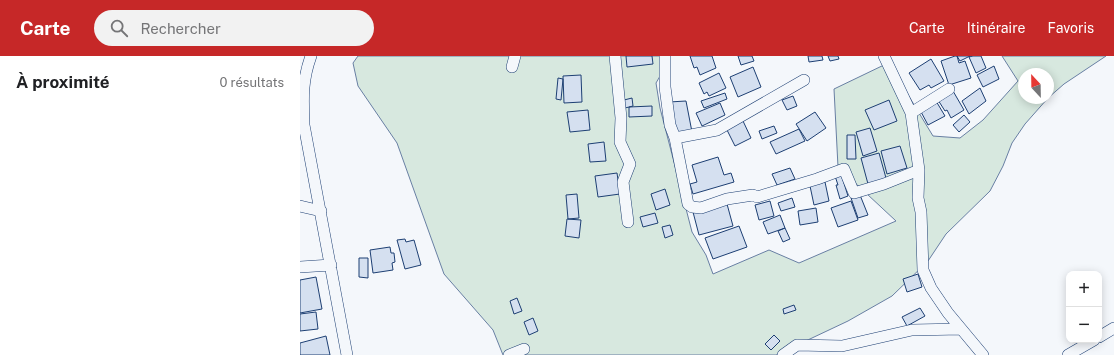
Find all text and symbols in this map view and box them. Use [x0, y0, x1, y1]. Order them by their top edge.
search box [94, 10, 374, 46]
text: Carte [20, 17, 70, 39]
icon: search [108, 17, 130, 39]
text: Rechercher [140, 20, 221, 37]
text: Carte [909, 20, 945, 36]
text: Itinéraire [967, 20, 1025, 36]
text: Favoris [1047, 20, 1094, 36]
north arrow [1018, 68, 1054, 104]
text: À proximité [16, 72, 110, 92]
text: 0 résultats [219, 75, 284, 90]
map controls [1066, 271, 1102, 343]
button: + [1066, 271, 1102, 307]
button: − [1066, 307, 1102, 343]

